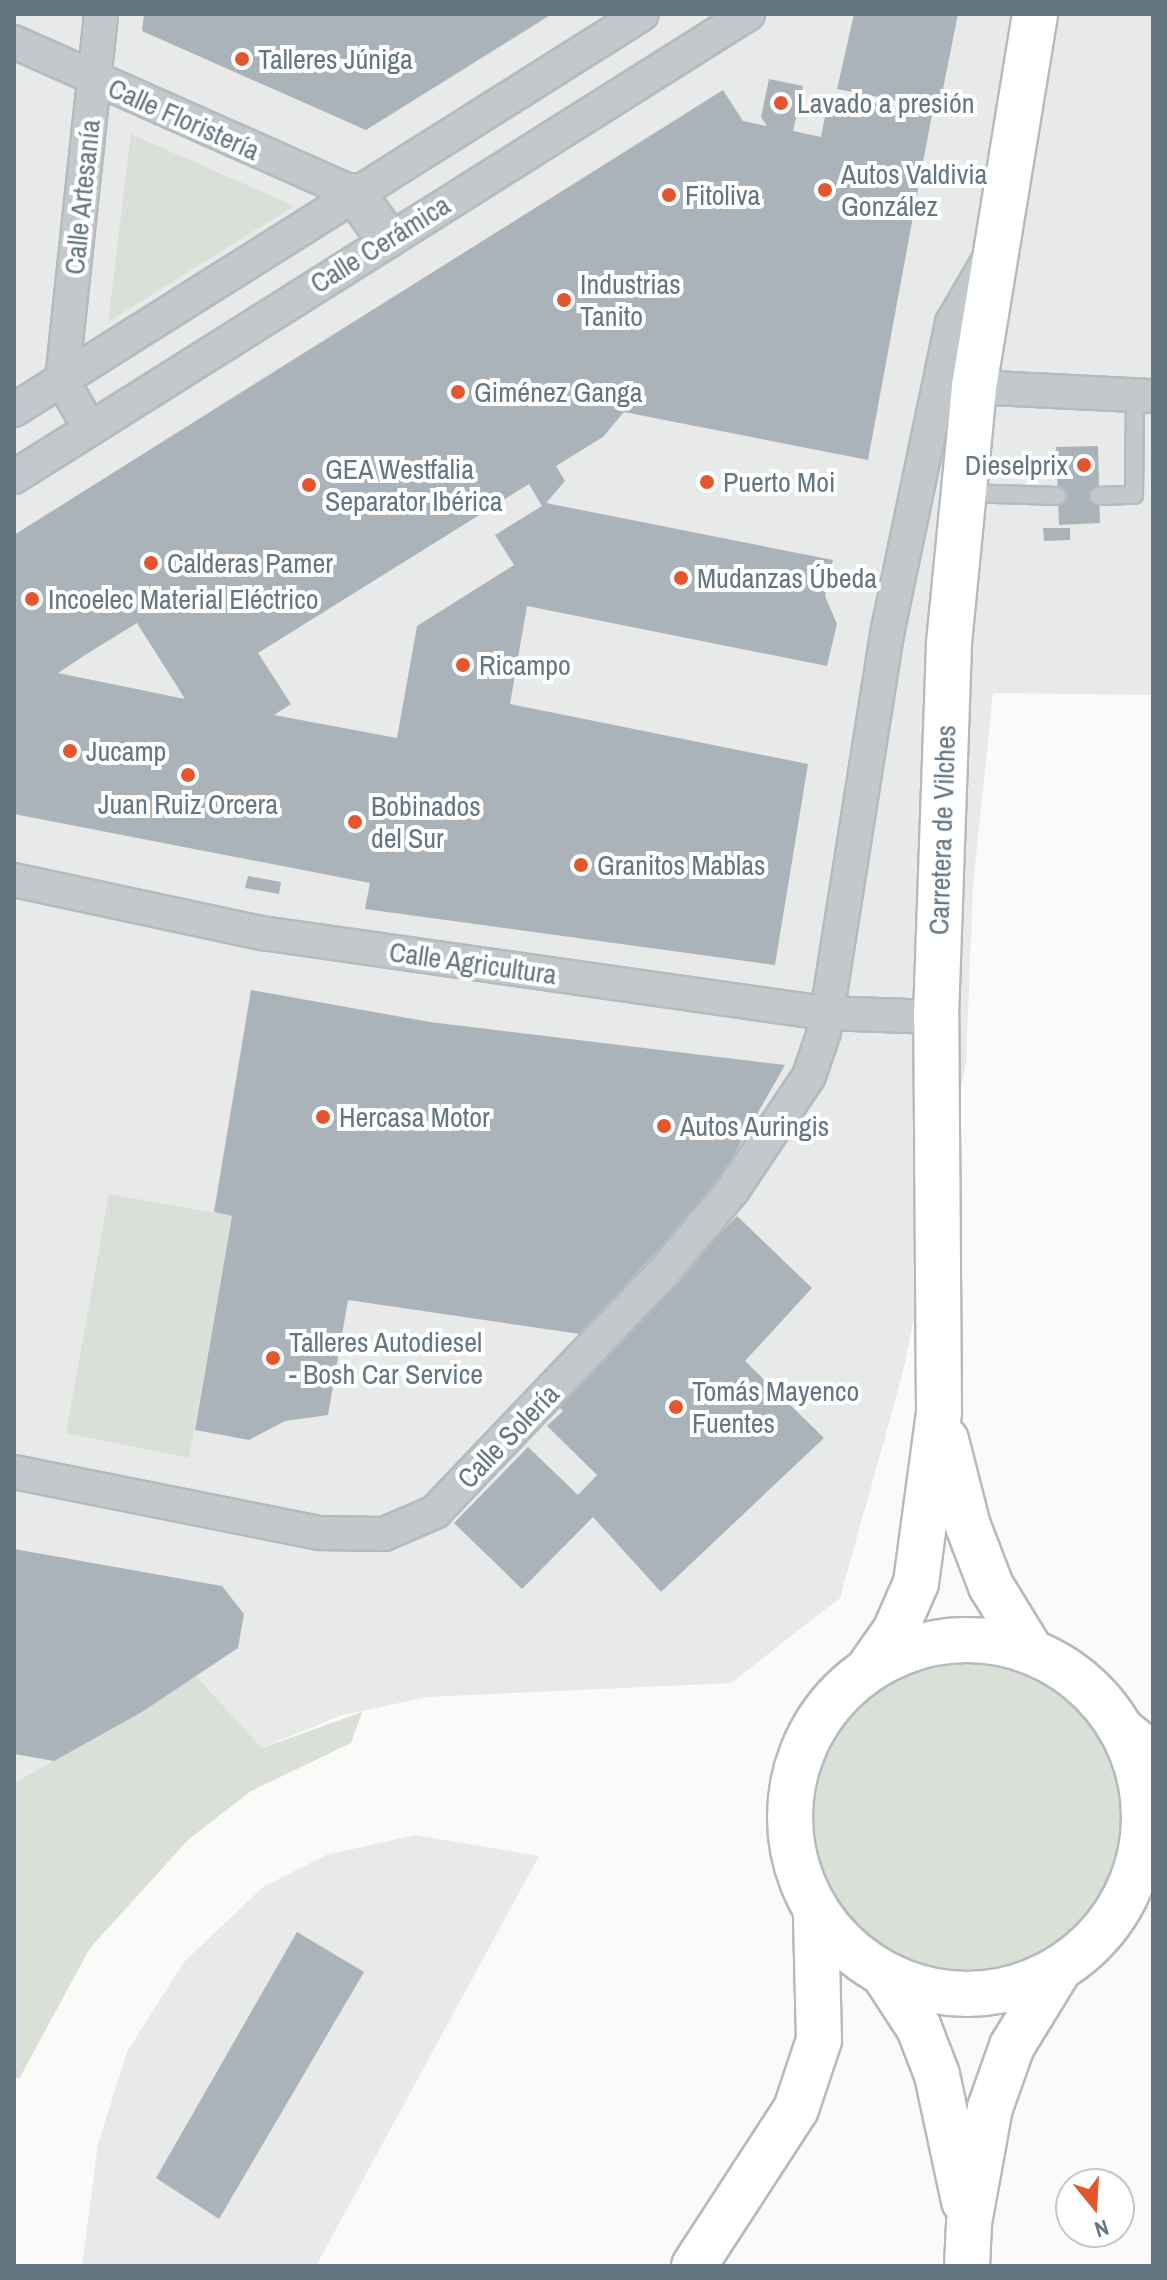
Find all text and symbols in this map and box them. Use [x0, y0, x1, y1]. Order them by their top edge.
place label: Talleres Júniga [258, 42, 413, 76]
marker: Talleres Júniga [233, 50, 251, 68]
street label: Calle Floristería [103, 71, 265, 167]
place label: Lavado a presión [797, 86, 974, 120]
marker: Lavado a presión [772, 94, 790, 112]
street label: Calle Artesanía [57, 117, 107, 277]
place label: Autos Valdivia González [841, 157, 987, 223]
place label: Fitoliva [685, 178, 760, 212]
marker: Autos Valdivia González [816, 181, 834, 199]
marker: Fitoliva [660, 186, 678, 204]
street label: Calle Cerámica [304, 188, 456, 300]
place label: Industrias Tanito [580, 267, 681, 333]
marker: Industrias Tanito [555, 291, 573, 309]
place label: Giménez Ganga [474, 375, 642, 409]
marker: Giménez Ganga [449, 383, 467, 401]
place label: Dieselprix [965, 448, 1068, 482]
place label: GEA Westfalia Separator Ibérica [325, 452, 502, 518]
marker: Dieselprix [1075, 456, 1093, 474]
place label: Puerto Moi [723, 465, 835, 499]
marker: Puerto Moi [698, 473, 716, 491]
marker: GEA Westfalia Separator Ibérica [300, 476, 318, 494]
place label: Calderas Pamer [167, 546, 333, 580]
marker: Calderas Pamer [142, 554, 160, 572]
place label: Mudanzas Úbeda [697, 561, 877, 595]
marker: Mudanzas Úbeda [672, 569, 690, 587]
place label: Incoelec Material Eléctrico [48, 582, 319, 616]
marker: Incoelec Material Eléctrico [23, 590, 41, 608]
place label: Ricampo [479, 648, 571, 682]
marker: Ricampo [454, 656, 472, 674]
street label: Carretera de Vilches [922, 724, 962, 936]
place label: Jucamp [86, 734, 166, 768]
marker: Jucamp [61, 742, 79, 760]
marker: Juan Ruiz Orcera [179, 766, 197, 784]
place label: Juan Ruiz Orcera [98, 787, 278, 821]
place label: Bobinados del Sur [371, 789, 481, 855]
marker: Bobinados del Sur [346, 813, 364, 831]
place label: Granitos Mablas [597, 848, 765, 882]
marker: Granitos Mablas [572, 856, 590, 874]
street label: Calle Agricultura [387, 935, 559, 991]
place label: Hercasa Motor [339, 1100, 490, 1134]
marker: Hercasa Motor [314, 1108, 332, 1126]
place label: Autos Auringis [680, 1109, 831, 1143]
marker: Autos Auringis [655, 1117, 673, 1135]
place label: Talleres Autodiesel - Bosh Car Service [289, 1325, 483, 1391]
marker: Talleres Autodiesel - Bosh Car Service [264, 1349, 282, 1367]
place label: Tomás Mayenco Fuentes [692, 1374, 859, 1440]
street label: Calle Solería [450, 1377, 566, 1495]
marker: Tomás Mayenco Fuentes [667, 1398, 685, 1416]
north arrow [1055, 2168, 1135, 2248]
text: N [1091, 2213, 1113, 2245]

